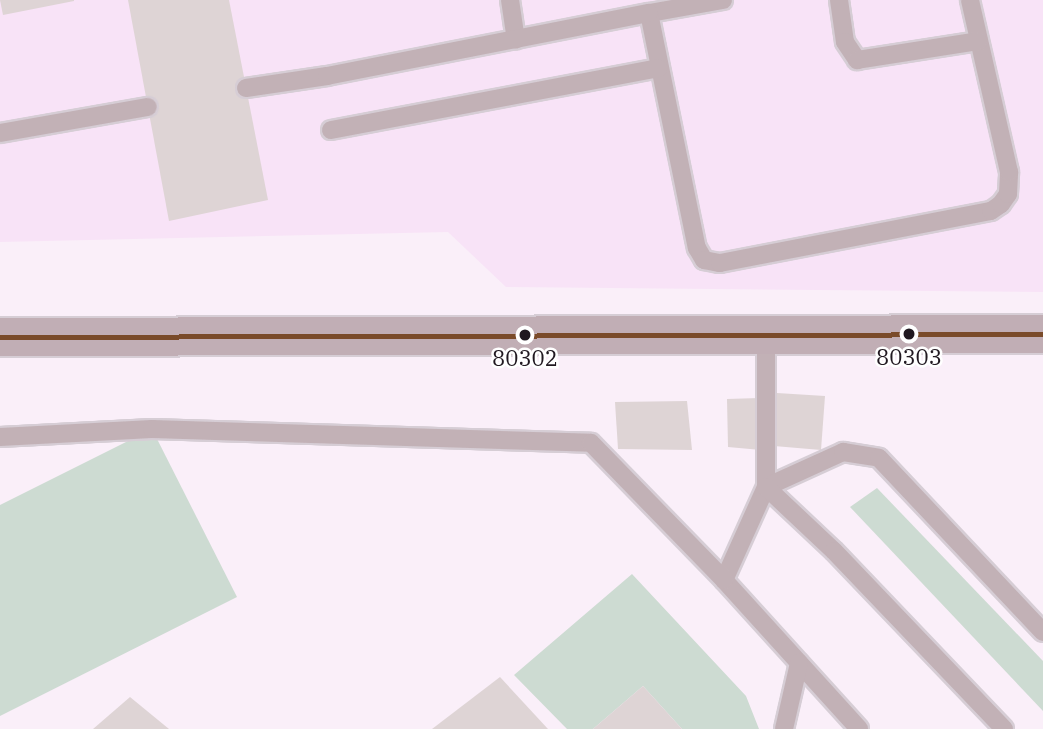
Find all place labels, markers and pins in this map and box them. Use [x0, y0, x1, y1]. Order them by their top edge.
marker: 80303 [902, 327, 916, 341]
marker: 80302 [518, 328, 532, 342]
place label: 80303 [876, 344, 942, 370]
place label: 80302 [492, 345, 558, 371]

